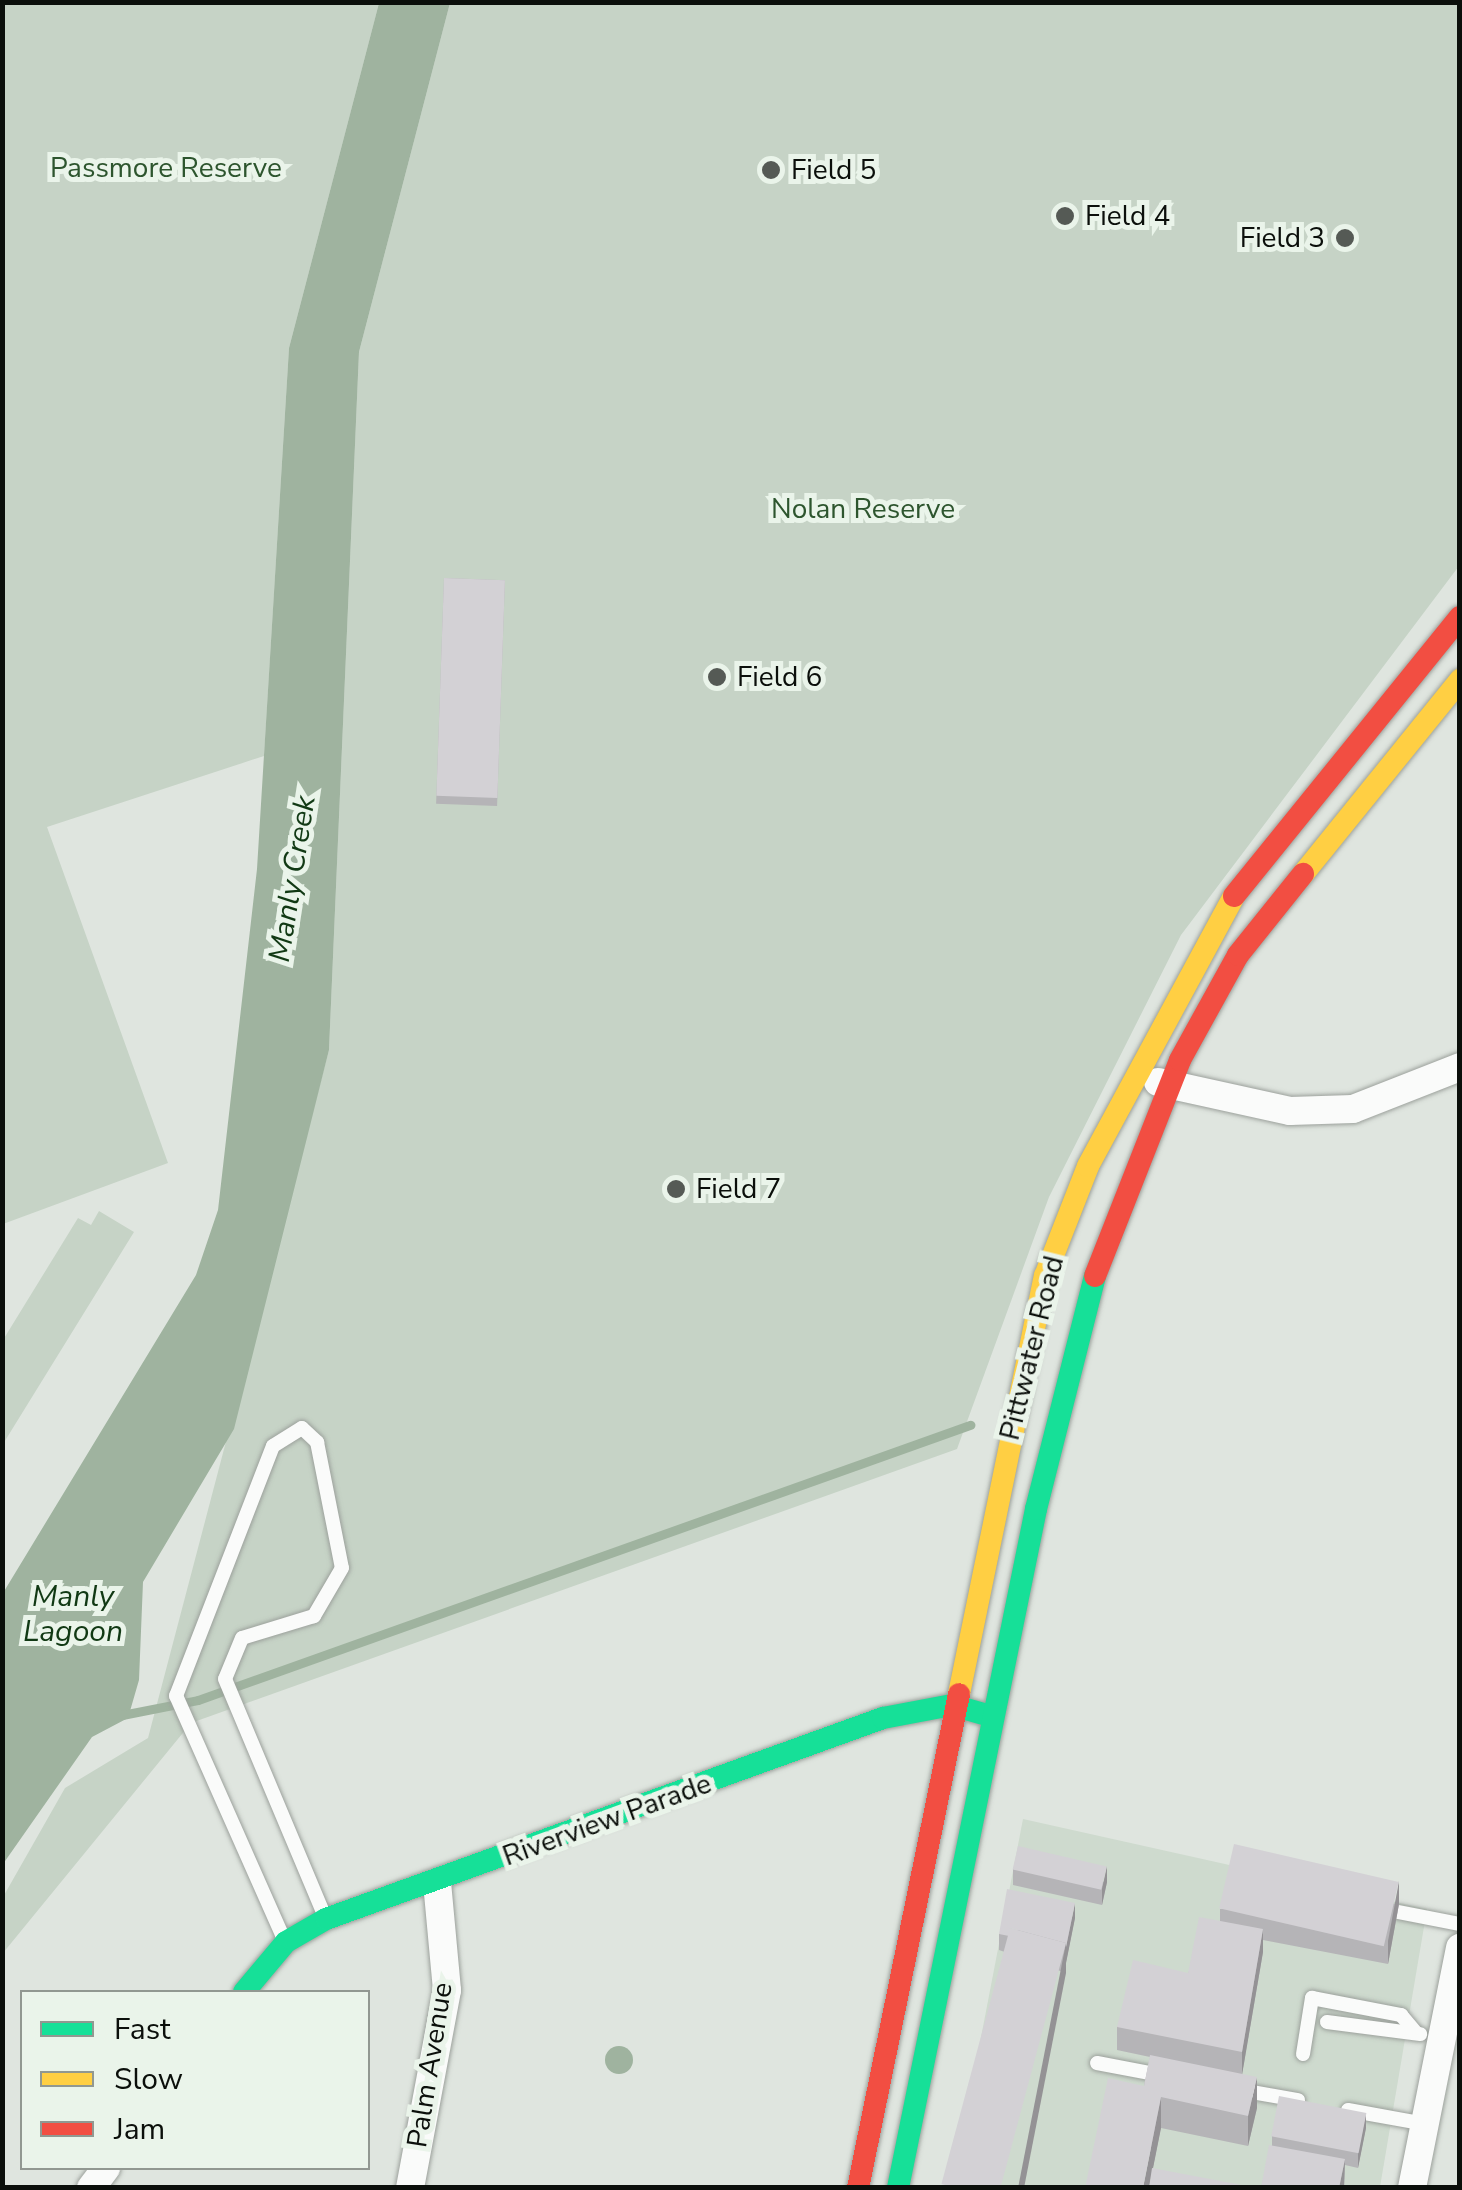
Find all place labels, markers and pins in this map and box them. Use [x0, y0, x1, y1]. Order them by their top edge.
place label: Field 5 [791, 153, 876, 187]
marker: Field 5 [760, 159, 782, 181]
place label: Field 4 [1085, 199, 1170, 233]
marker: Field 4 [1054, 205, 1076, 227]
place label: Field 3 [1240, 221, 1325, 255]
marker: Field 3 [1334, 227, 1356, 249]
place label: Field 6 [737, 660, 822, 694]
marker: Field 6 [706, 666, 728, 688]
place label: Field 7 [696, 1172, 781, 1206]
marker: Field 7 [665, 1178, 687, 1200]

